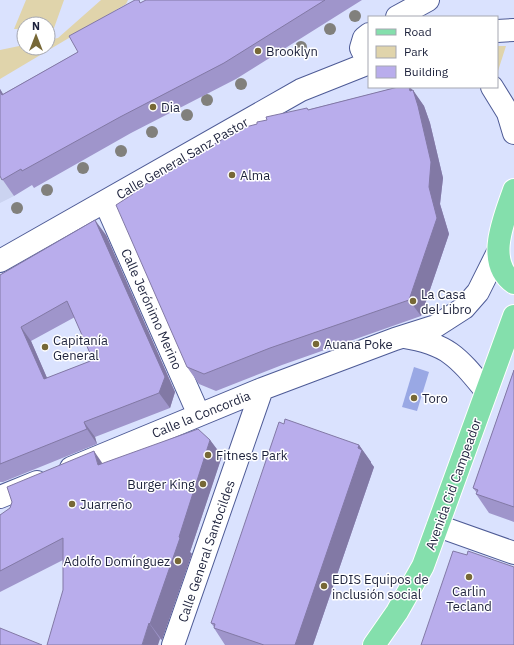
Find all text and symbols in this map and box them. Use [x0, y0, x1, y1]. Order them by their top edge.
north arrow [16, 16, 56, 56]
legend [368, 16, 498, 88]
text: N [32, 19, 40, 33]
text: Road [404, 24, 432, 39]
place label: Brooklyn [266, 43, 318, 60]
text: Park [404, 44, 429, 59]
marker: Brooklyn [253, 46, 263, 56]
text: Building [404, 64, 449, 79]
place label: Dia [161, 99, 180, 116]
marker: Dia [148, 102, 158, 112]
street label: Calle General Sanz Pastor [113, 114, 252, 203]
place label: Alma [240, 167, 270, 184]
marker: Alma [227, 170, 237, 180]
street label: Calle Jerónimo Merino [117, 246, 186, 372]
place label: La Casa del Libro [421, 286, 472, 318]
marker: La Casa del Libro [408, 296, 418, 306]
place label: Capitanía General [53, 332, 108, 364]
place label: Auana Poke [324, 336, 393, 353]
marker: Auana Poke [311, 339, 321, 349]
marker: Capitanía General [40, 342, 50, 352]
street label: Calle la Concordia [149, 387, 253, 442]
place label: Toro [422, 390, 448, 407]
marker: Toro [409, 393, 419, 403]
street label: Avenida Cid Campeador [422, 416, 485, 552]
place label: Fitness Park [216, 447, 288, 464]
marker: Fitness Park [203, 450, 213, 460]
place label: Burger King [127, 476, 195, 493]
street label: Calle General Santocildes [174, 478, 239, 624]
marker: Burger King [198, 479, 208, 489]
place label: Juarreño [80, 496, 132, 513]
marker: Juarreño [67, 499, 77, 509]
place label: Adolfo Domínguez [64, 553, 170, 570]
marker: Adolfo Domínguez [173, 556, 183, 566]
place label: EDIS Equipos de inclusión social [332, 571, 429, 603]
marker: Carlin Tecland [464, 572, 474, 582]
marker: EDIS Equipos de inclusión social [319, 581, 329, 591]
place label: Carlin Tecland [446, 583, 492, 615]

